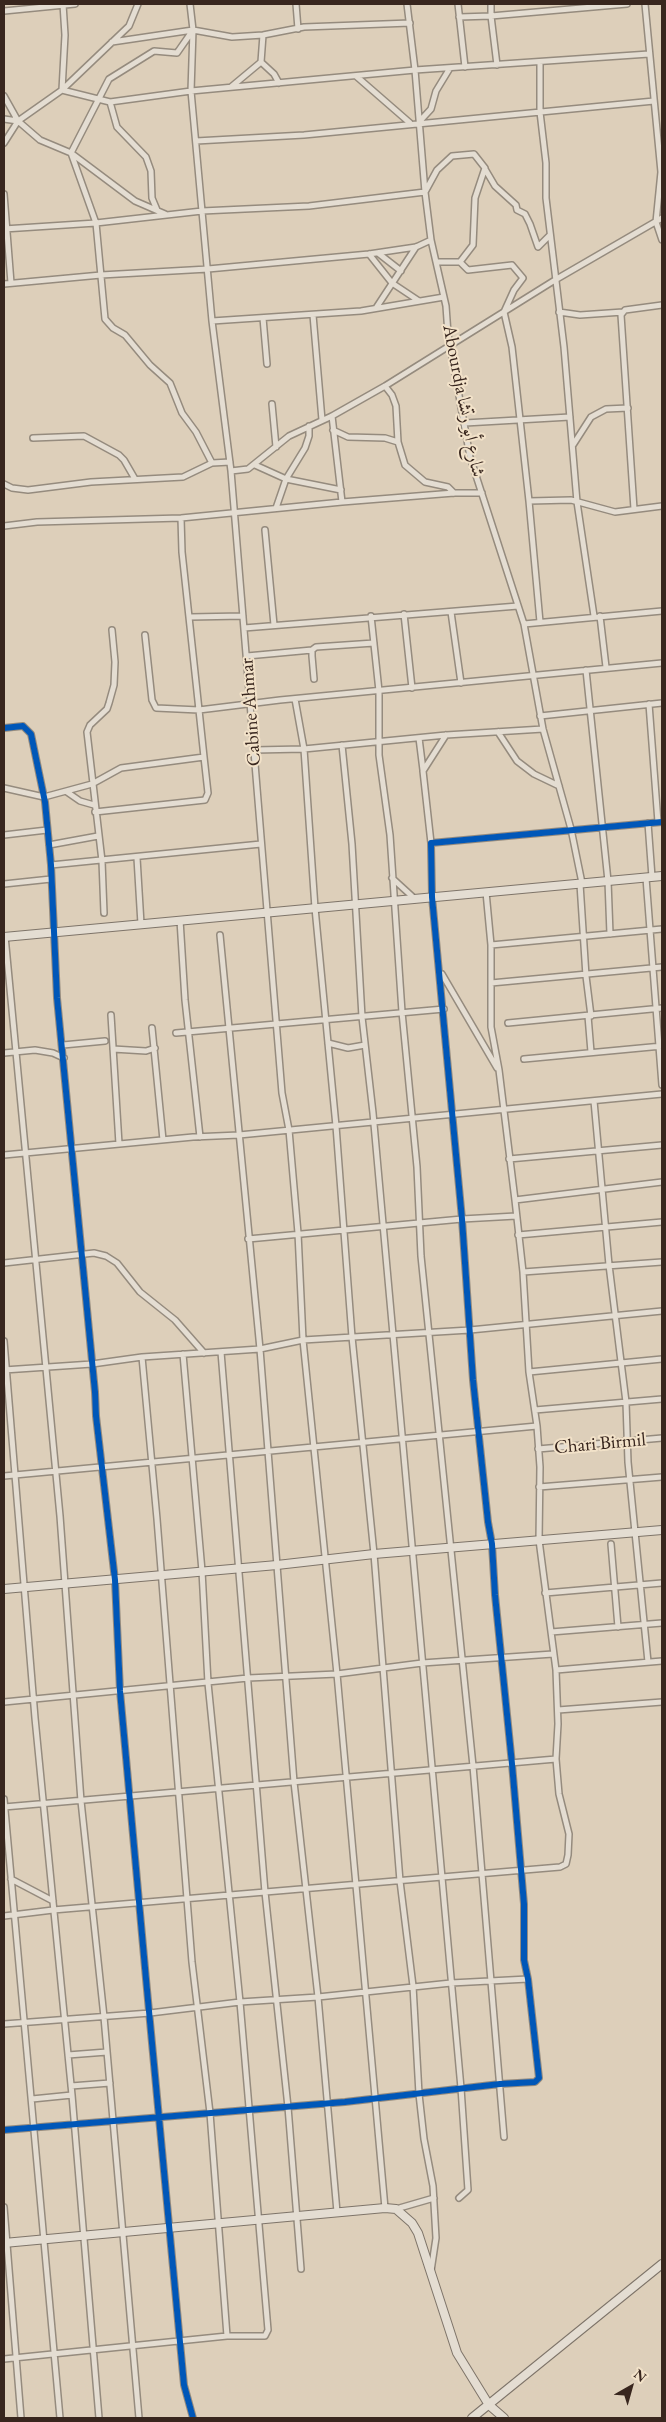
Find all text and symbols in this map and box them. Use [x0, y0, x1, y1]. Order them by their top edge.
street label: Abourdja شارع أبو رتشا [437, 323, 489, 479]
street label: Cabine Ahmar [236, 657, 266, 767]
street label: Chari Birmil [553, 1429, 647, 1459]
north arrow [606, 2362, 656, 2412]
text: N [630, 2365, 650, 2386]

